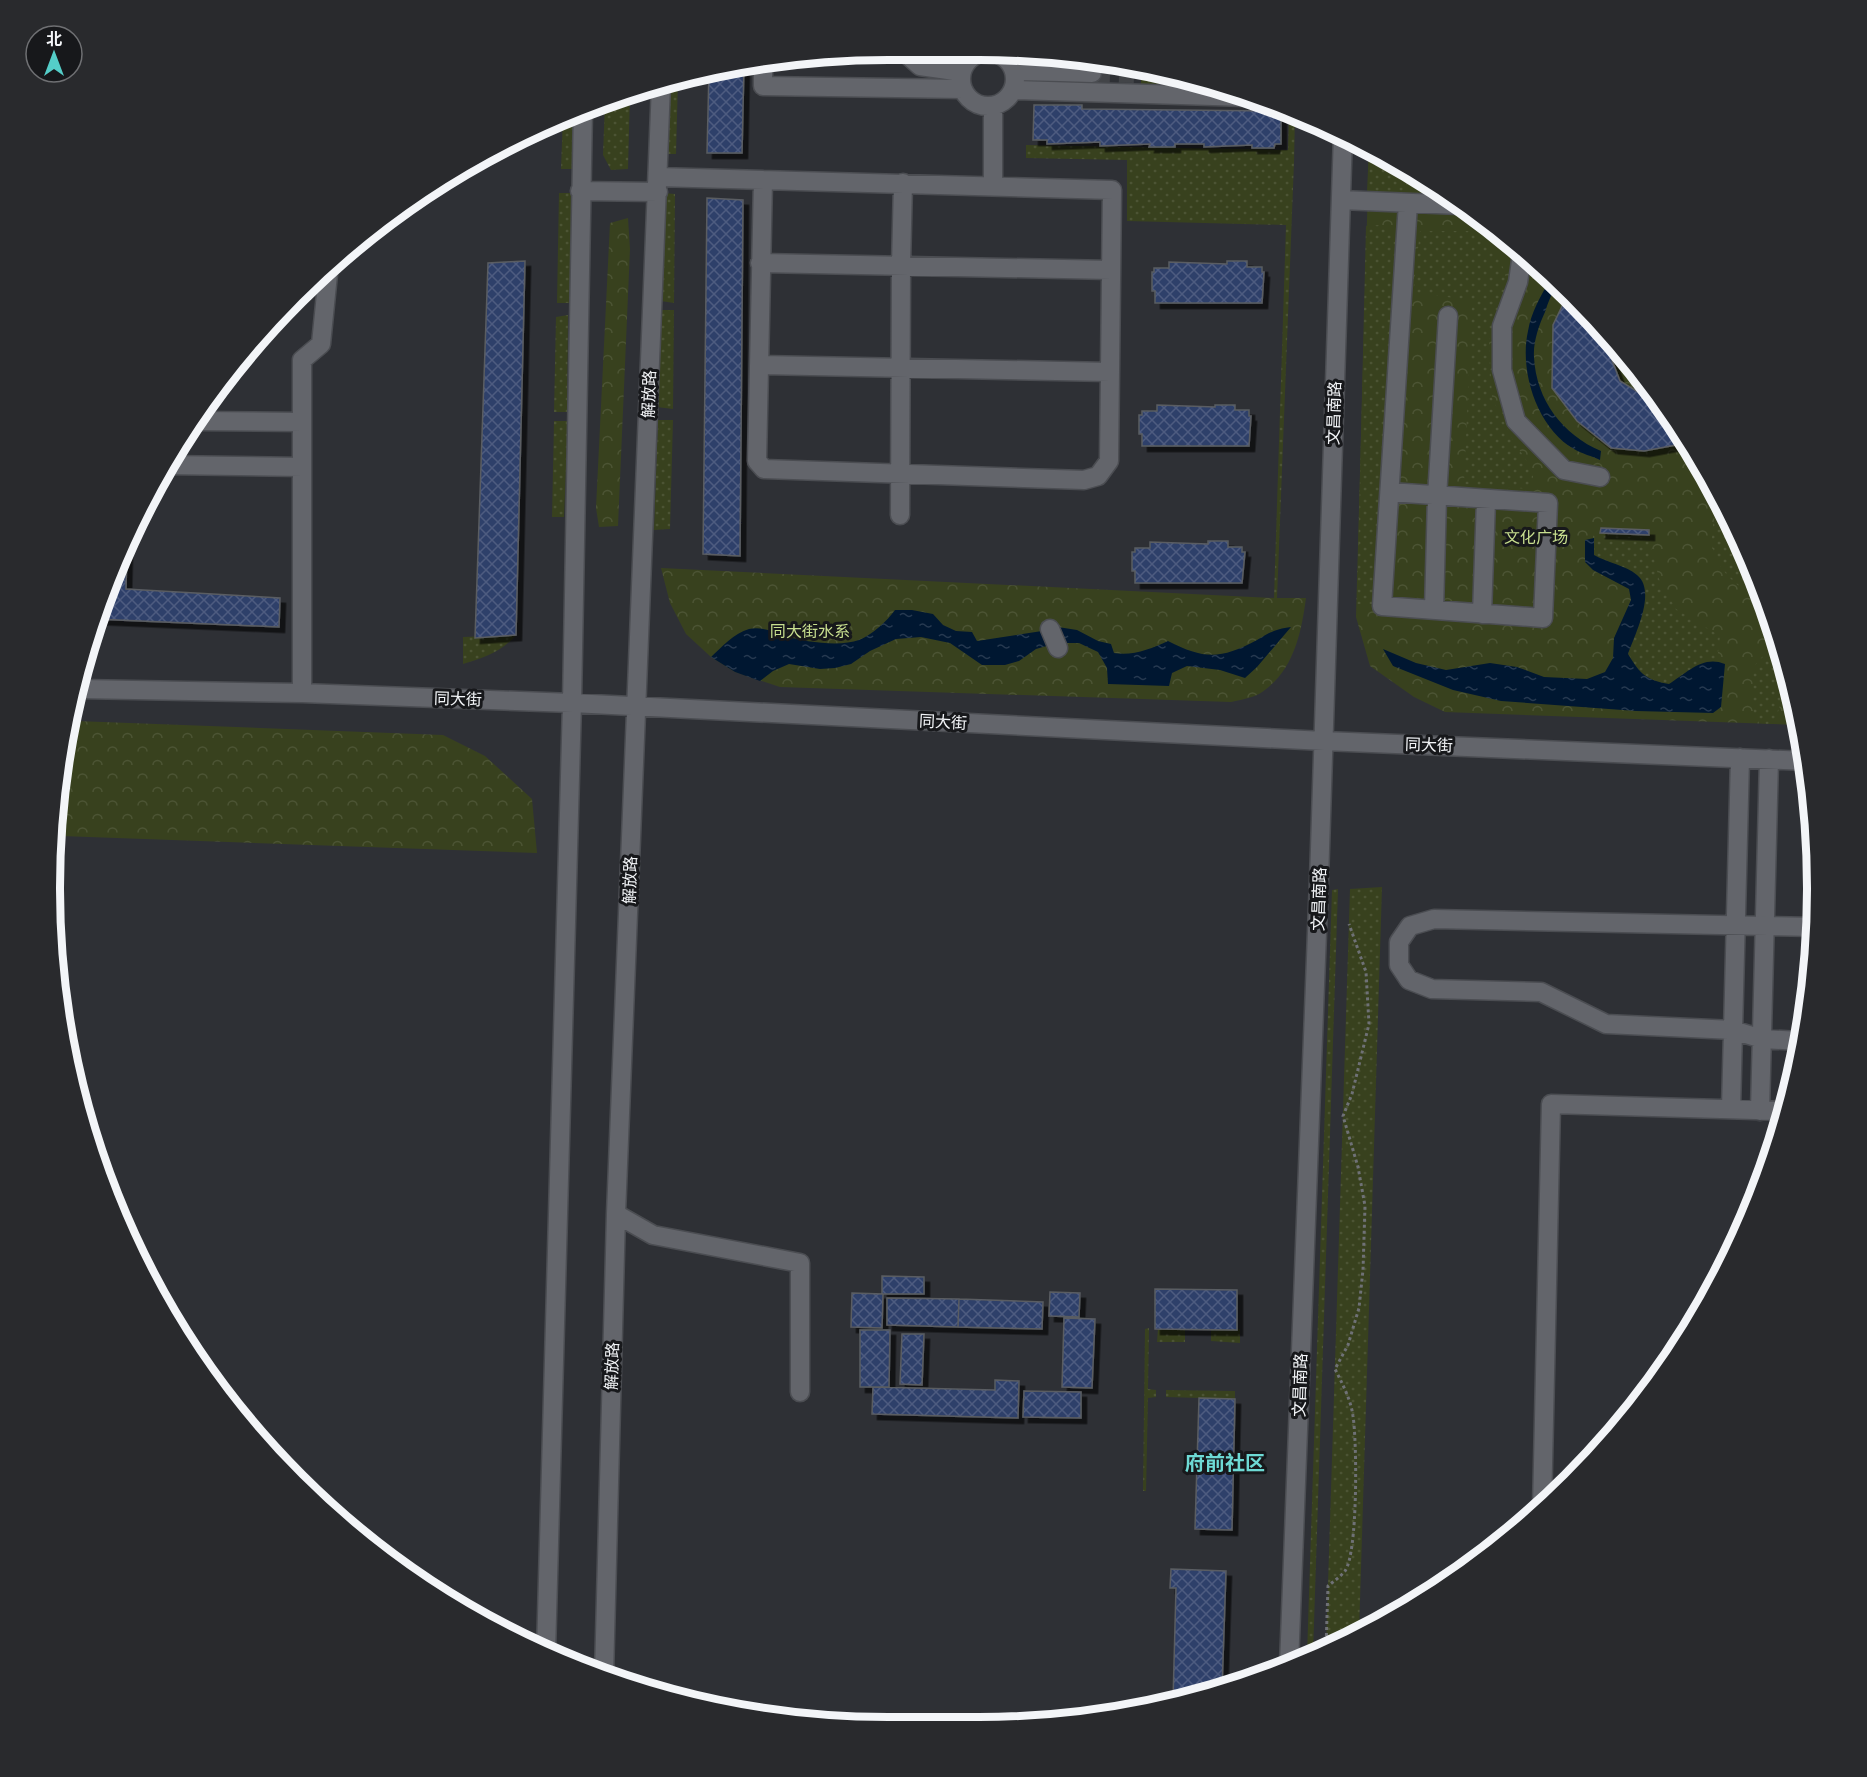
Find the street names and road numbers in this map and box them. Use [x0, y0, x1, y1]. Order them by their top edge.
street label: 解放路 [639, 370, 659, 418]
street label: 文昌南路 [1323, 381, 1345, 445]
street label: 同大街 [434, 689, 482, 709]
street label: 同大街 [919, 711, 967, 733]
street label: 同大街 [1405, 735, 1453, 755]
street label: 解放路 [620, 856, 640, 904]
street label: 文昌南路 [1308, 867, 1330, 931]
street label: 解放路 [602, 1342, 622, 1390]
street label: 文昌南路 [1289, 1353, 1311, 1417]

